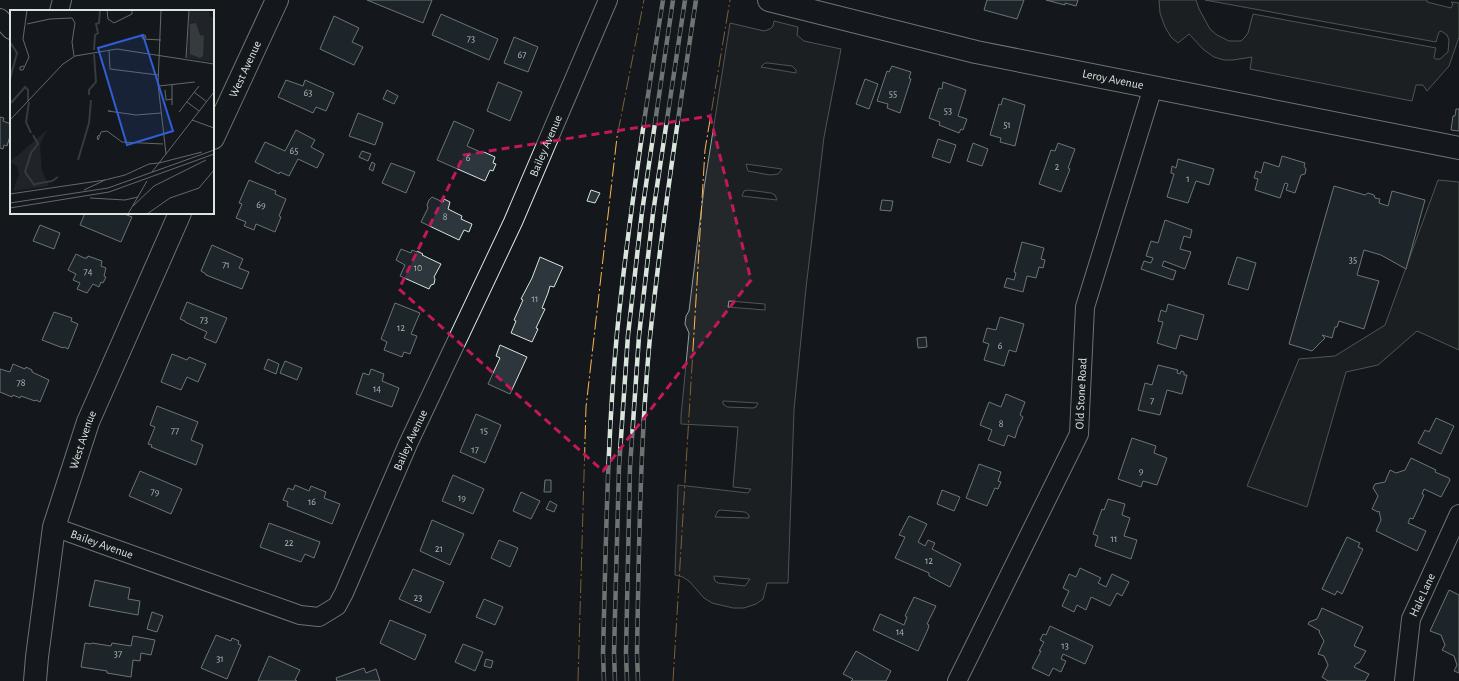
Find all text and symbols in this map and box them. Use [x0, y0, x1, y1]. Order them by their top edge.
inset map [10, 10, 214, 214]
house number: 73 [467, 34, 475, 44]
street label: West Avenue [227, 39, 263, 99]
house number: 67 [518, 50, 526, 60]
street label: Leroy Avenue [1081, 67, 1145, 91]
house number: 63 [304, 88, 312, 98]
house number: 55 [889, 89, 897, 99]
house number: 53 [944, 106, 952, 116]
street label: Bailey Avenue [527, 113, 564, 178]
house number: 51 [1003, 120, 1011, 130]
house number: 65 [290, 146, 298, 156]
house number: 6 [466, 153, 471, 163]
house number: 2 [1055, 162, 1060, 172]
house number: 1 [1186, 174, 1190, 184]
house number: 69 [256, 200, 266, 210]
house number: 8 [443, 212, 448, 222]
house number: 35 [1349, 255, 1357, 265]
house number: 71 [222, 260, 230, 270]
house number: 10 [414, 263, 422, 273]
house number: 74 [84, 267, 93, 277]
house number: 11 [532, 294, 538, 304]
house number: 73 [200, 315, 208, 325]
house number: 12 [397, 323, 405, 333]
house number: 6 [998, 341, 1003, 351]
street label: Old Stone Road [1073, 358, 1089, 430]
house number: 78 [17, 378, 26, 388]
house number: 14 [373, 384, 381, 394]
house number: 7 [1150, 396, 1154, 406]
street label: Bailey Avenue [391, 408, 429, 472]
street label: West Avenue [67, 409, 98, 471]
house number: 8 [999, 419, 1004, 429]
house number: 77 [171, 426, 179, 436]
house number: 15 [480, 426, 488, 436]
house number: 17 [471, 445, 479, 455]
house number: 9 [1139, 466, 1144, 476]
house number: 79 [151, 487, 160, 497]
house number: 19 [458, 493, 466, 503]
house number: 16 [308, 497, 316, 507]
street label: Bailey Avenue [69, 527, 135, 561]
house number: 11 [1111, 534, 1117, 544]
house number: 22 [284, 538, 294, 548]
house number: 21 [435, 544, 443, 554]
house number: 12 [925, 556, 933, 566]
street label: Hale Lane [1407, 571, 1437, 618]
house number: 23 [414, 593, 422, 603]
house number: 14 [896, 627, 904, 637]
house number: 13 [1061, 641, 1069, 651]
house number: 37 [114, 649, 122, 659]
house number: 31 [216, 654, 224, 664]

